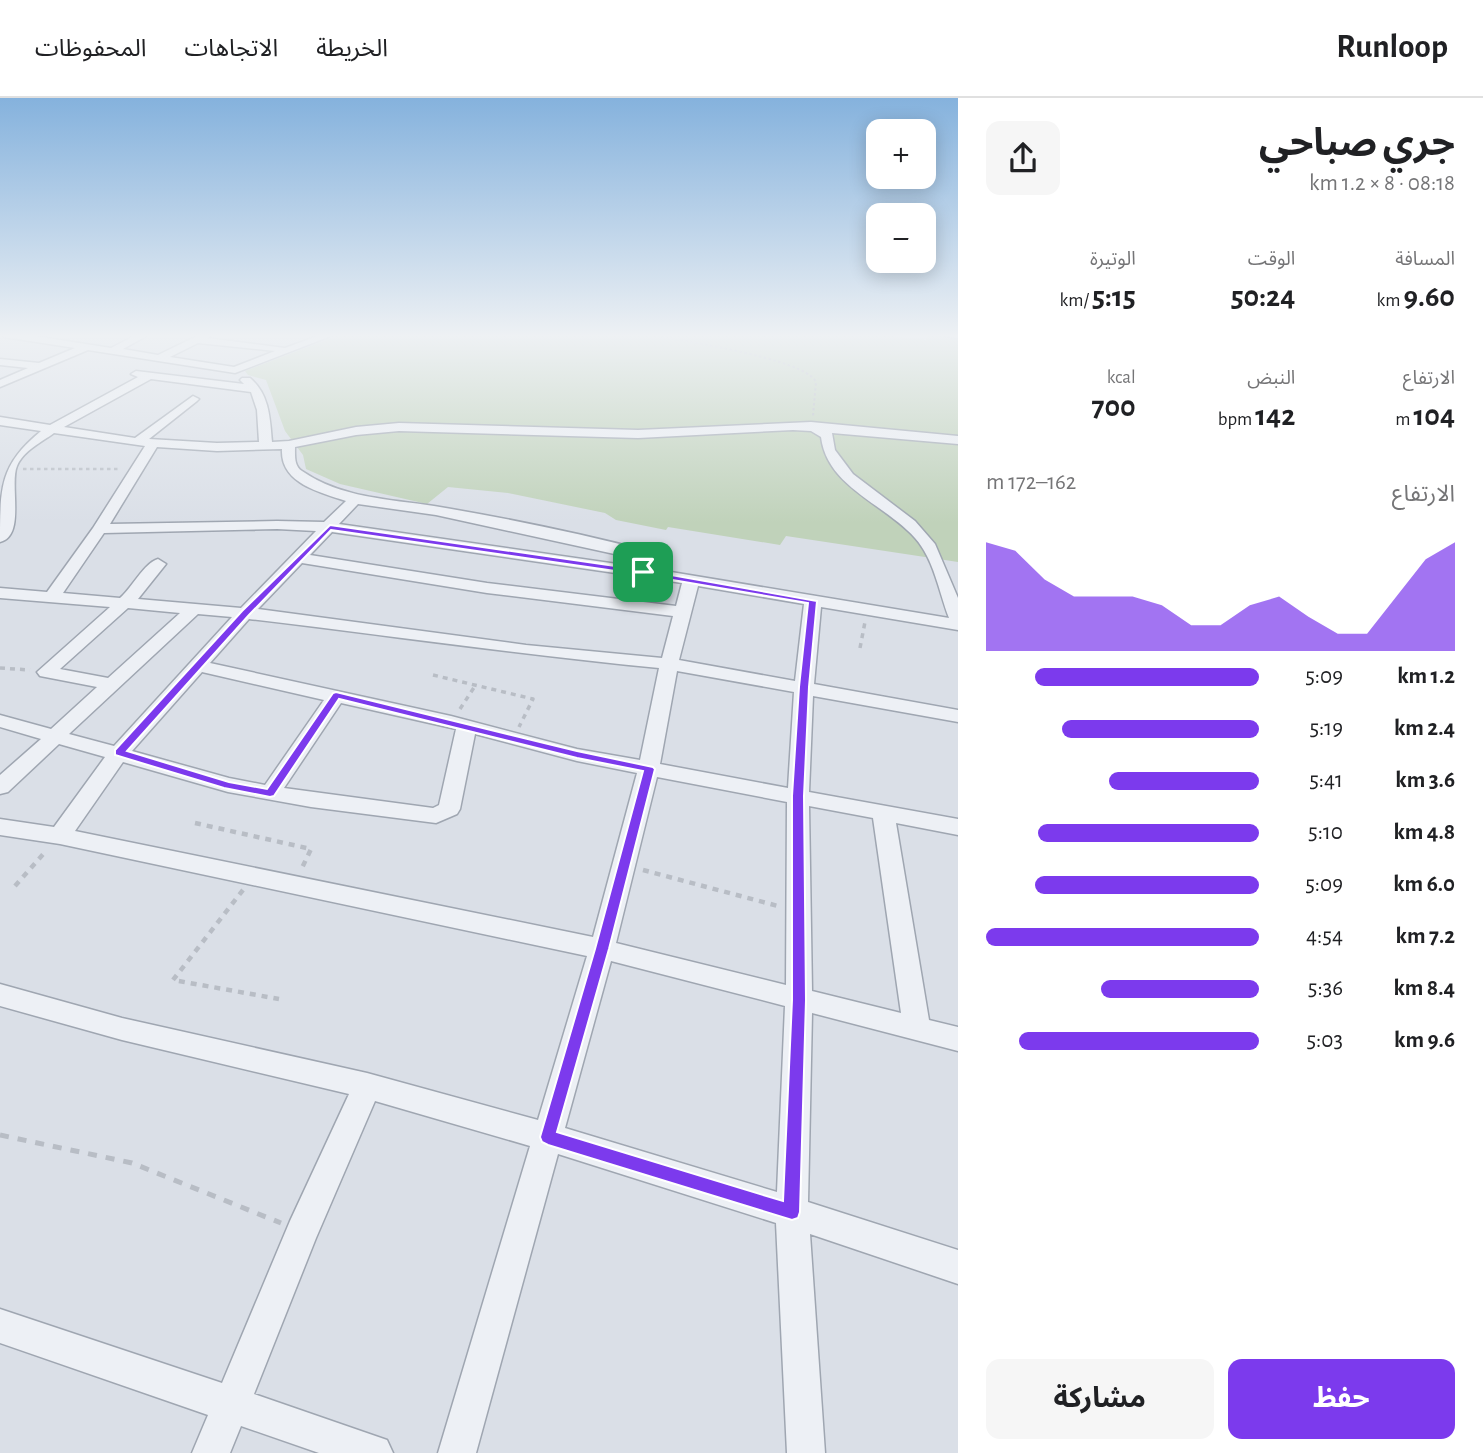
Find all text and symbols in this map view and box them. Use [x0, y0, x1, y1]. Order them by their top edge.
text: Runloop [1336, 31, 1448, 64]
text: المحفوظات [35, 37, 146, 61]
text: الاتجاهات [184, 37, 278, 61]
text: الخريطة [316, 37, 388, 61]
map controls [866, 119, 936, 273]
button: + [866, 119, 936, 189]
button: share [986, 121, 1060, 195]
text: جري صباحي [1259, 125, 1455, 163]
text: 08:18 · 8 × 1.2 km [1309, 172, 1455, 195]
button: − [866, 203, 936, 273]
text: الوتيرة [1090, 250, 1136, 269]
text: الوقت [1248, 250, 1295, 269]
text: المسافة [1395, 250, 1455, 269]
text: 5:15 [1092, 282, 1136, 312]
text: 50:24 [1231, 282, 1295, 312]
text: 9.60 [1404, 282, 1455, 312]
text: /km [1060, 291, 1092, 310]
text: km [1377, 291, 1404, 310]
text: kcal [1107, 368, 1136, 387]
text: النبض [1247, 369, 1295, 388]
text: الارتفاع [1403, 369, 1455, 388]
text: 700 [1091, 392, 1136, 422]
text: 142 [1255, 401, 1295, 431]
text: 104 [1413, 401, 1455, 431]
text: bpm [1218, 410, 1255, 429]
text: m [1395, 410, 1413, 429]
text: 162–172 m [986, 471, 1076, 494]
text: الارتفاع [1392, 483, 1455, 506]
pin [613, 542, 673, 602]
icon: arrive [624, 553, 662, 591]
text: 5:09 [1305, 665, 1343, 688]
text: 1.2 km [1397, 665, 1455, 688]
text: 5:19 [1309, 717, 1343, 740]
text: 2.4 km [1394, 717, 1455, 740]
text: 5:41 [1309, 769, 1343, 792]
text: 3.6 km [1395, 769, 1455, 792]
text: 5:10 [1308, 821, 1343, 844]
text: 4.8 km [1393, 821, 1455, 844]
text: 5:09 [1305, 873, 1343, 896]
text: 6.0 km [1393, 873, 1455, 896]
text: 4:54 [1306, 925, 1343, 948]
text: 7.2 km [1396, 925, 1455, 948]
text: 5:36 [1308, 977, 1343, 1000]
text: 8.4 km [1393, 977, 1455, 1000]
text: 5:03 [1306, 1029, 1343, 1052]
text: 9.6 km [1394, 1029, 1455, 1052]
button: مشاركة [986, 1359, 1214, 1439]
button: حفظ [1228, 1359, 1455, 1439]

